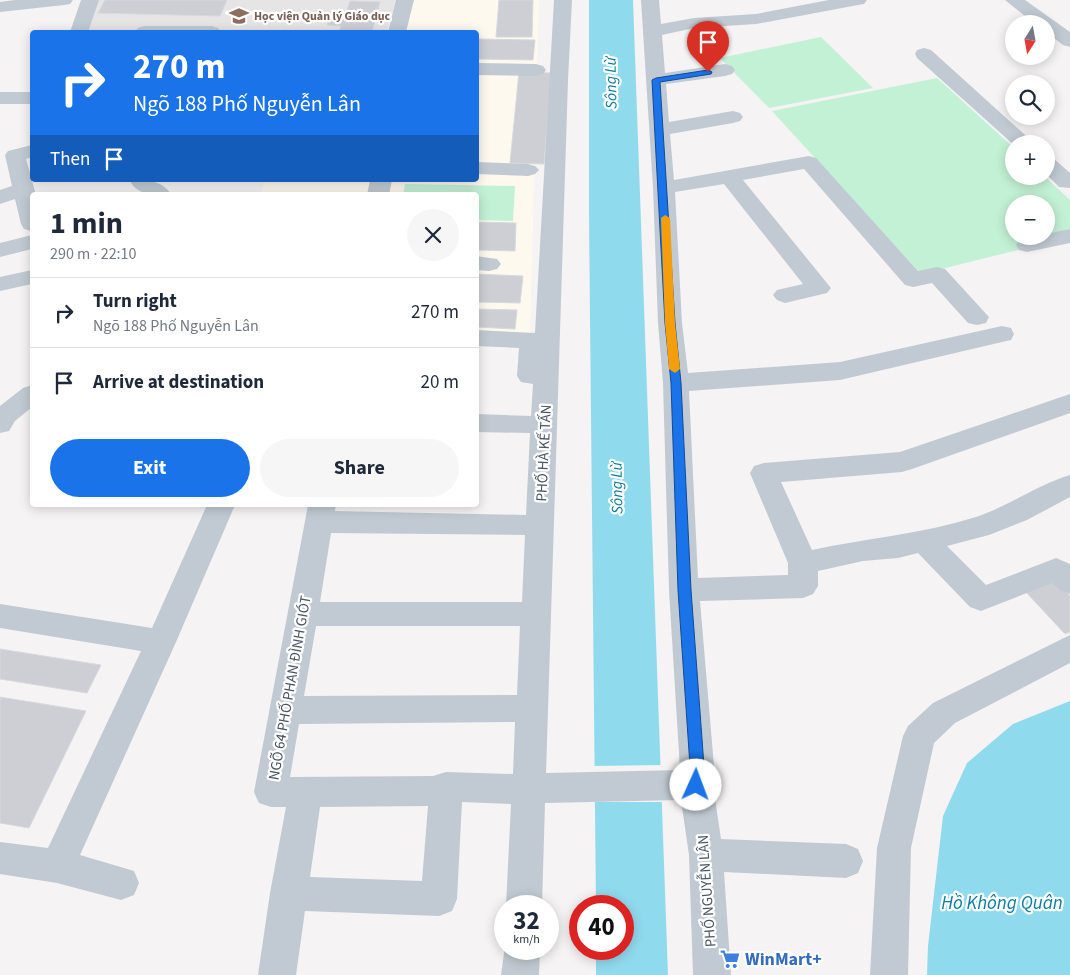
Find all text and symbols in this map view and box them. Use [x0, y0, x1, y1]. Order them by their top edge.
school or university icon: Học viện Quản lý Giáo dục [228, 5, 250, 27]
place label: Học viện Quản lý Giáo dục [254, 8, 391, 25]
north arrow [1005, 15, 1055, 65]
map controls [1005, 15, 1055, 245]
pin [687, 21, 729, 72]
icon: arrive [694, 28, 722, 56]
text: 270 m [133, 42, 225, 92]
icon: right [50, 50, 115, 115]
water label: Sông Lừ [600, 55, 622, 109]
button: search [1005, 75, 1055, 125]
text: Ngõ 188 Phố Nguyễn Lân [133, 88, 361, 120]
button: + [1005, 135, 1055, 185]
icon: arrive [100, 145, 128, 173]
text: Then [50, 146, 90, 173]
button: − [1005, 195, 1055, 245]
text: 1 min [50, 202, 123, 245]
button: close [407, 209, 459, 261]
text: 290 m · 22:10 [50, 243, 137, 265]
text: Turn right [93, 288, 177, 315]
icon: right [50, 299, 78, 327]
text: 270 m [411, 299, 459, 326]
text: Ngõ 188 Phố Nguyễn Lân [93, 315, 259, 337]
icon: arrive [50, 369, 78, 397]
text: Arrive at destination [93, 369, 264, 396]
text: 20 m [421, 369, 459, 396]
street label: PHỐ HÀ KẾ TẤN [531, 404, 557, 502]
button: Exit [50, 439, 250, 497]
button: Share [260, 439, 459, 497]
water label: Sông Lừ [606, 460, 628, 514]
street label: NGÕ 64 PHỐ PHAN ĐÌNH GIÓT [263, 594, 317, 782]
position arrow [669, 758, 721, 810]
street label: PHỐ NGUYỄN LÂN [693, 834, 721, 948]
water label: Hồ Không Quân [941, 890, 1063, 917]
speed limit sign: 40 [569, 895, 634, 960]
text: 32 [513, 903, 540, 939]
text: km/h [513, 931, 540, 948]
place label: WinMart+ [745, 947, 822, 972]
supermarket icon: WinMart+ [719, 948, 741, 970]

